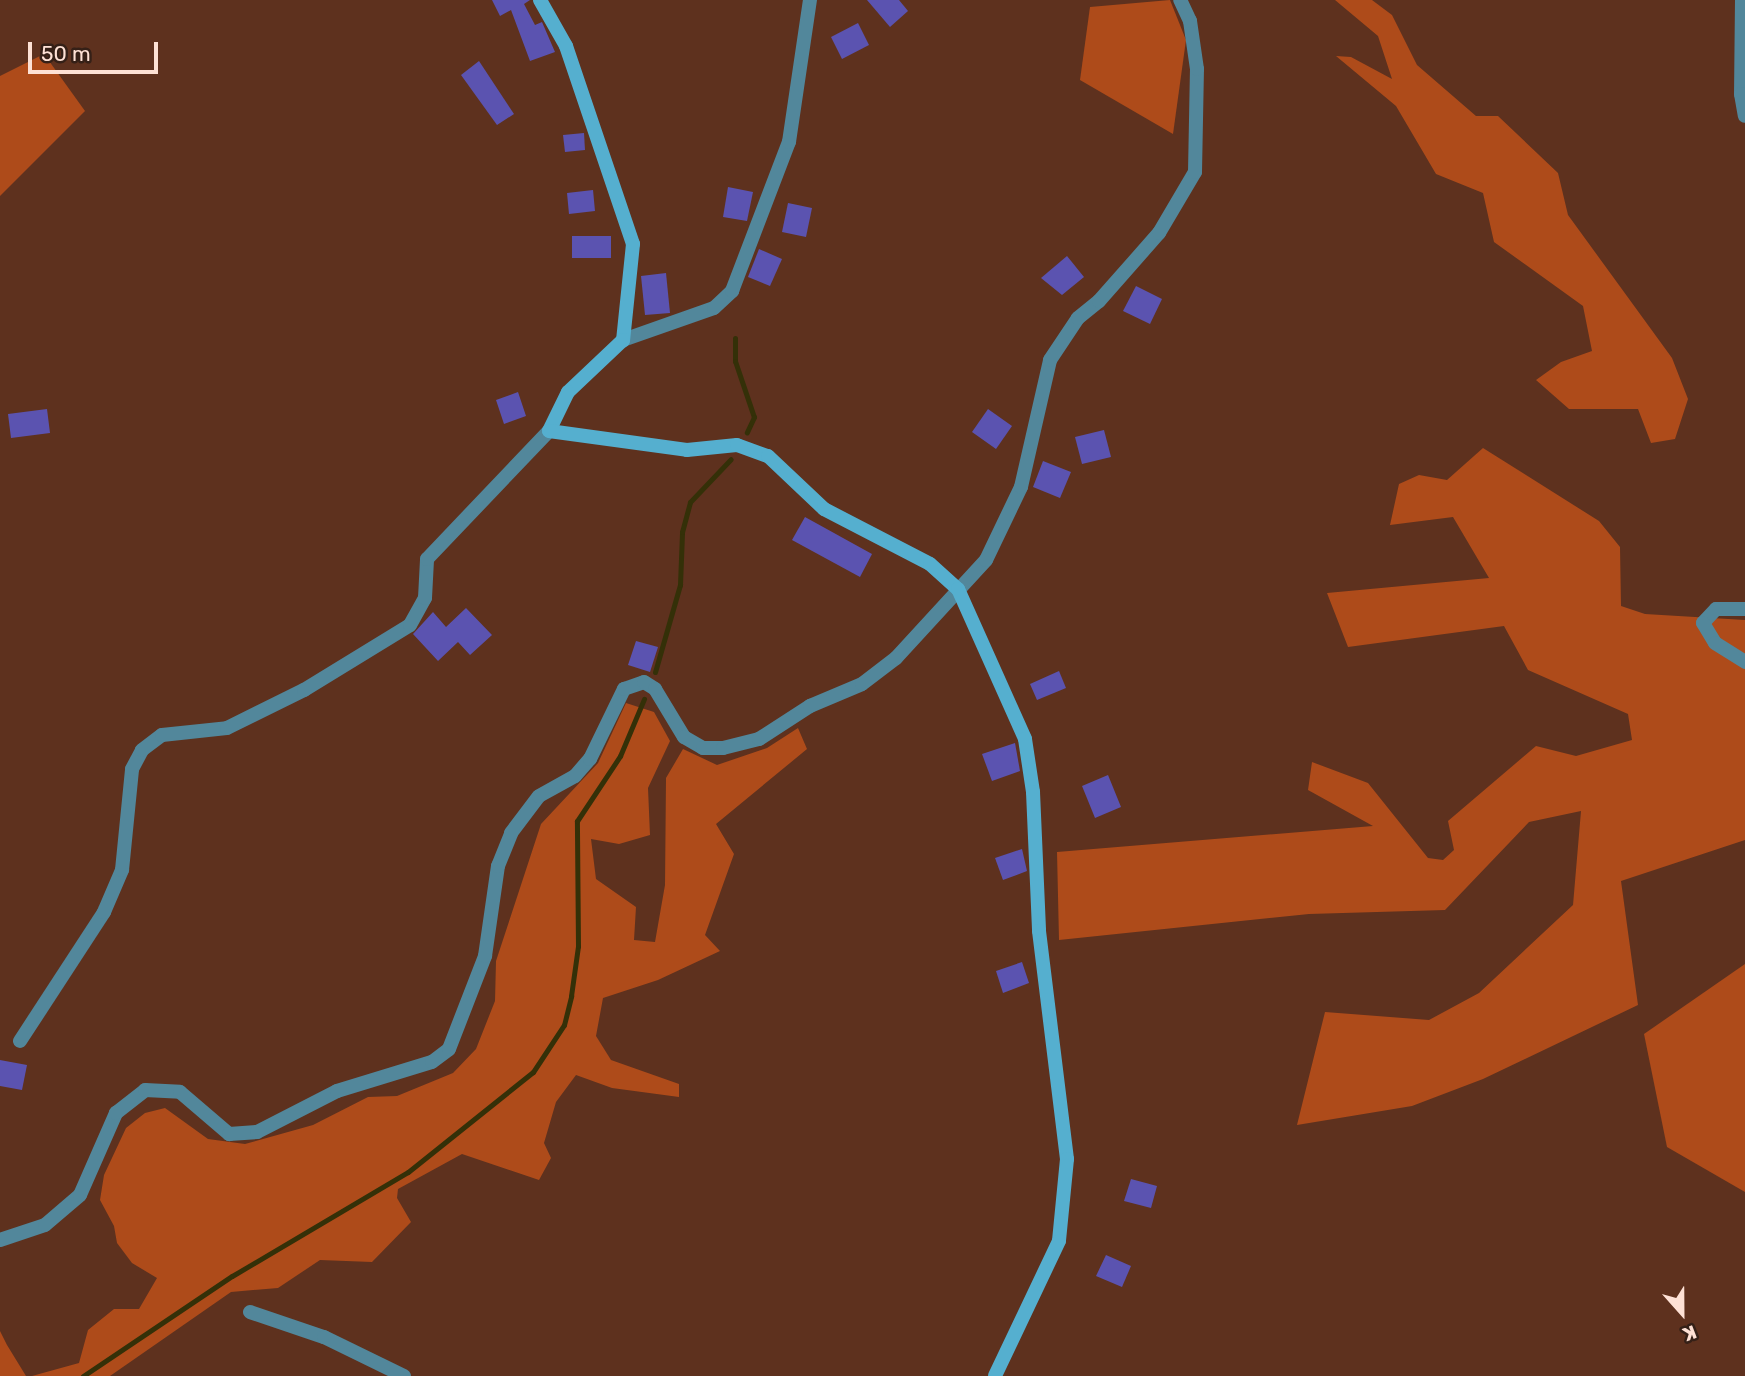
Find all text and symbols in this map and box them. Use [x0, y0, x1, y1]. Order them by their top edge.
scale bar [32, 28, 161, 72]
text: 50 m [41, 41, 91, 66]
north arrow [1647, 1278, 1717, 1348]
text: K [1680, 1320, 1700, 1346]

